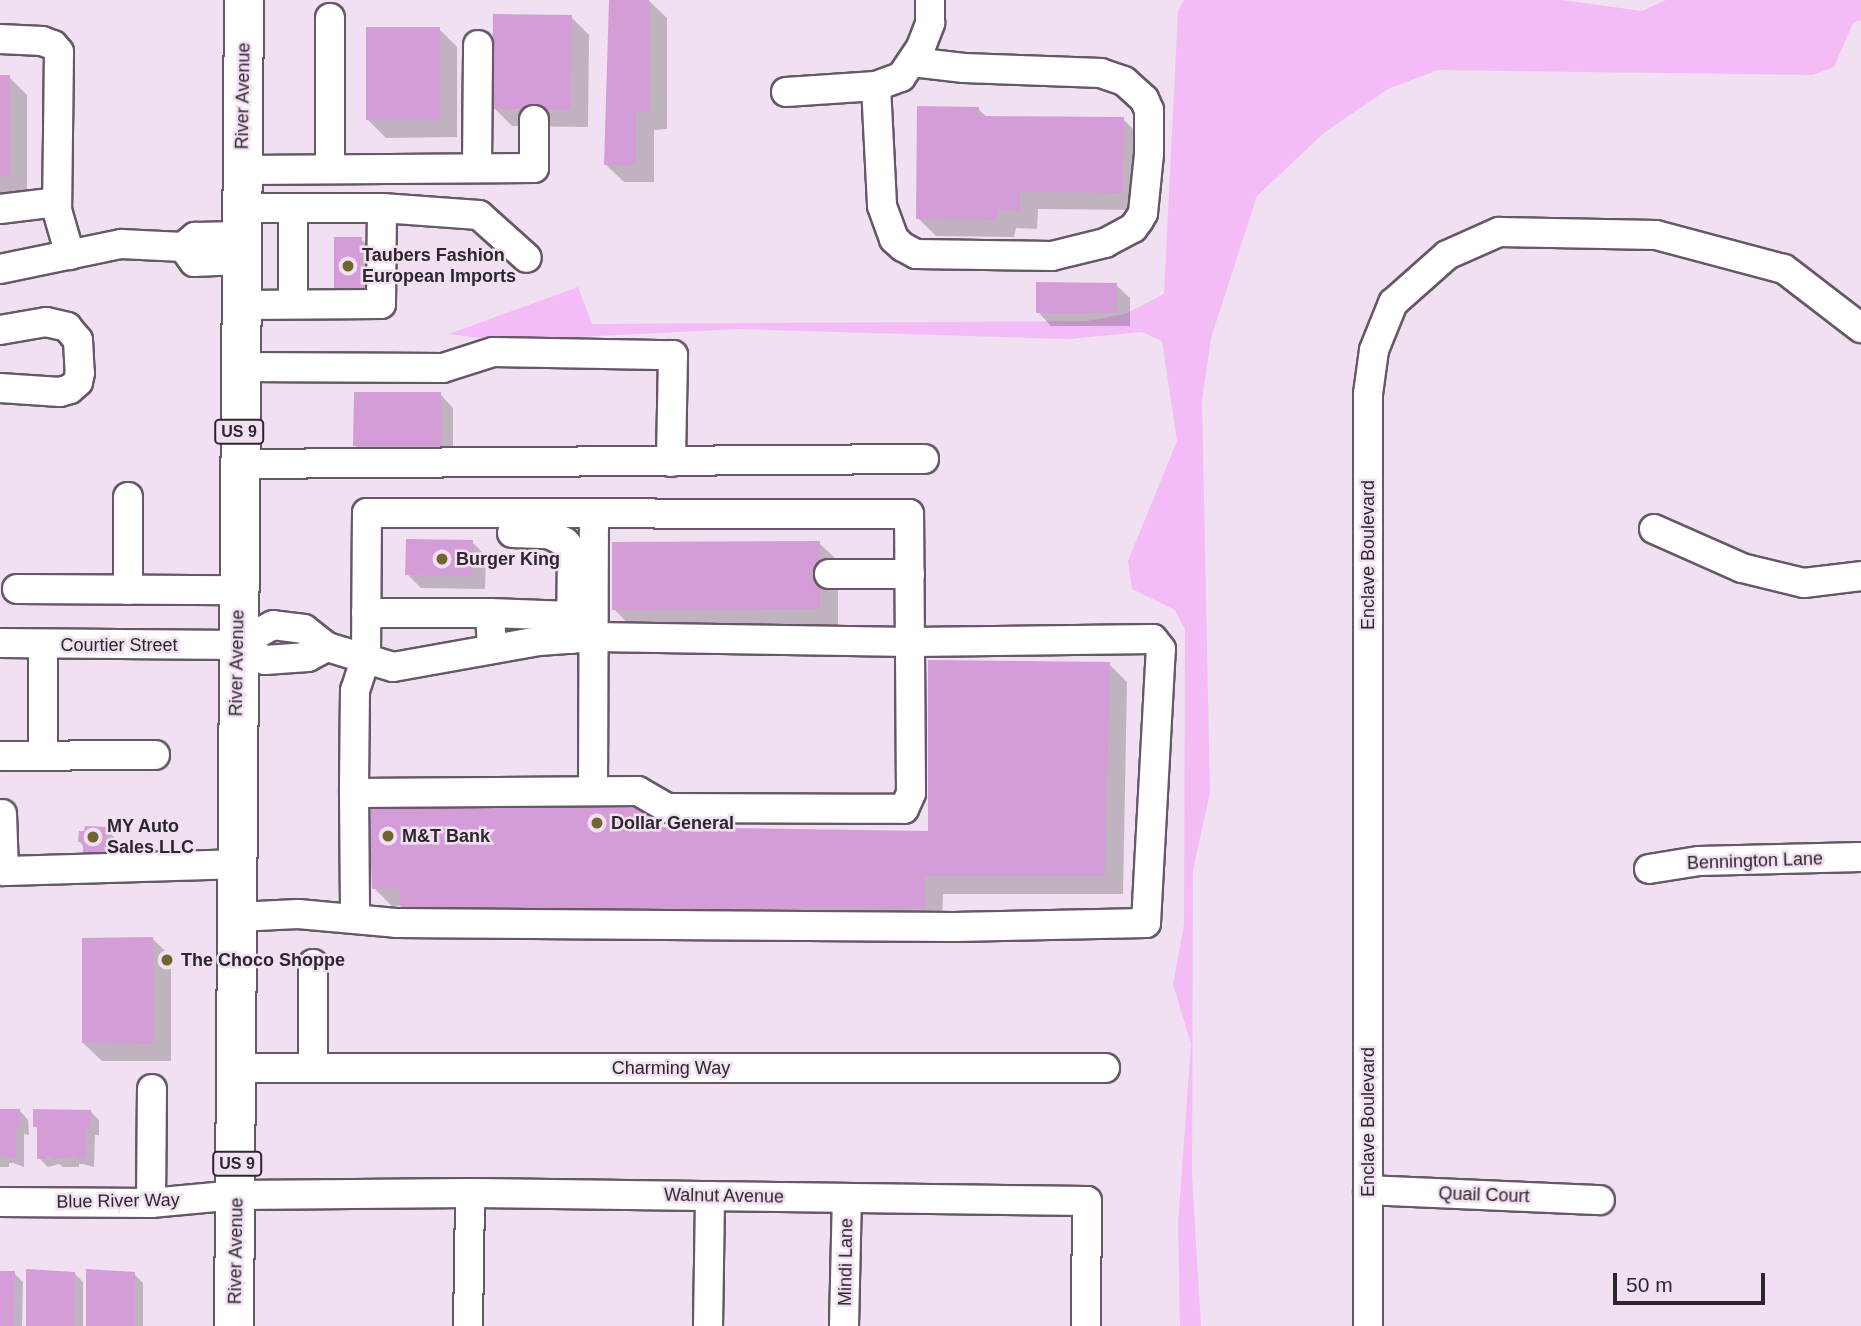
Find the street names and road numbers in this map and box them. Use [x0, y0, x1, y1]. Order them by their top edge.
street label: River Avenue [231, 42, 255, 150]
road number: US 9 [213, 420, 265, 444]
street label: Enclave Boulevard [1357, 480, 1379, 630]
street label: River Avenue [225, 609, 249, 717]
street label: Courtier Street [60, 634, 178, 656]
street label: Bennington Lane [1687, 848, 1823, 874]
street label: Enclave Boulevard [1357, 1047, 1379, 1197]
street label: Charming Way [612, 1057, 730, 1079]
road number: US 9 [211, 1152, 263, 1176]
street label: Quail Court [1438, 1183, 1530, 1207]
street label: Walnut Avenue [663, 1184, 785, 1208]
street label: Blue River Way [56, 1189, 180, 1213]
street label: River Avenue [224, 1197, 248, 1305]
street label: Mindi Lane [834, 1218, 858, 1306]

